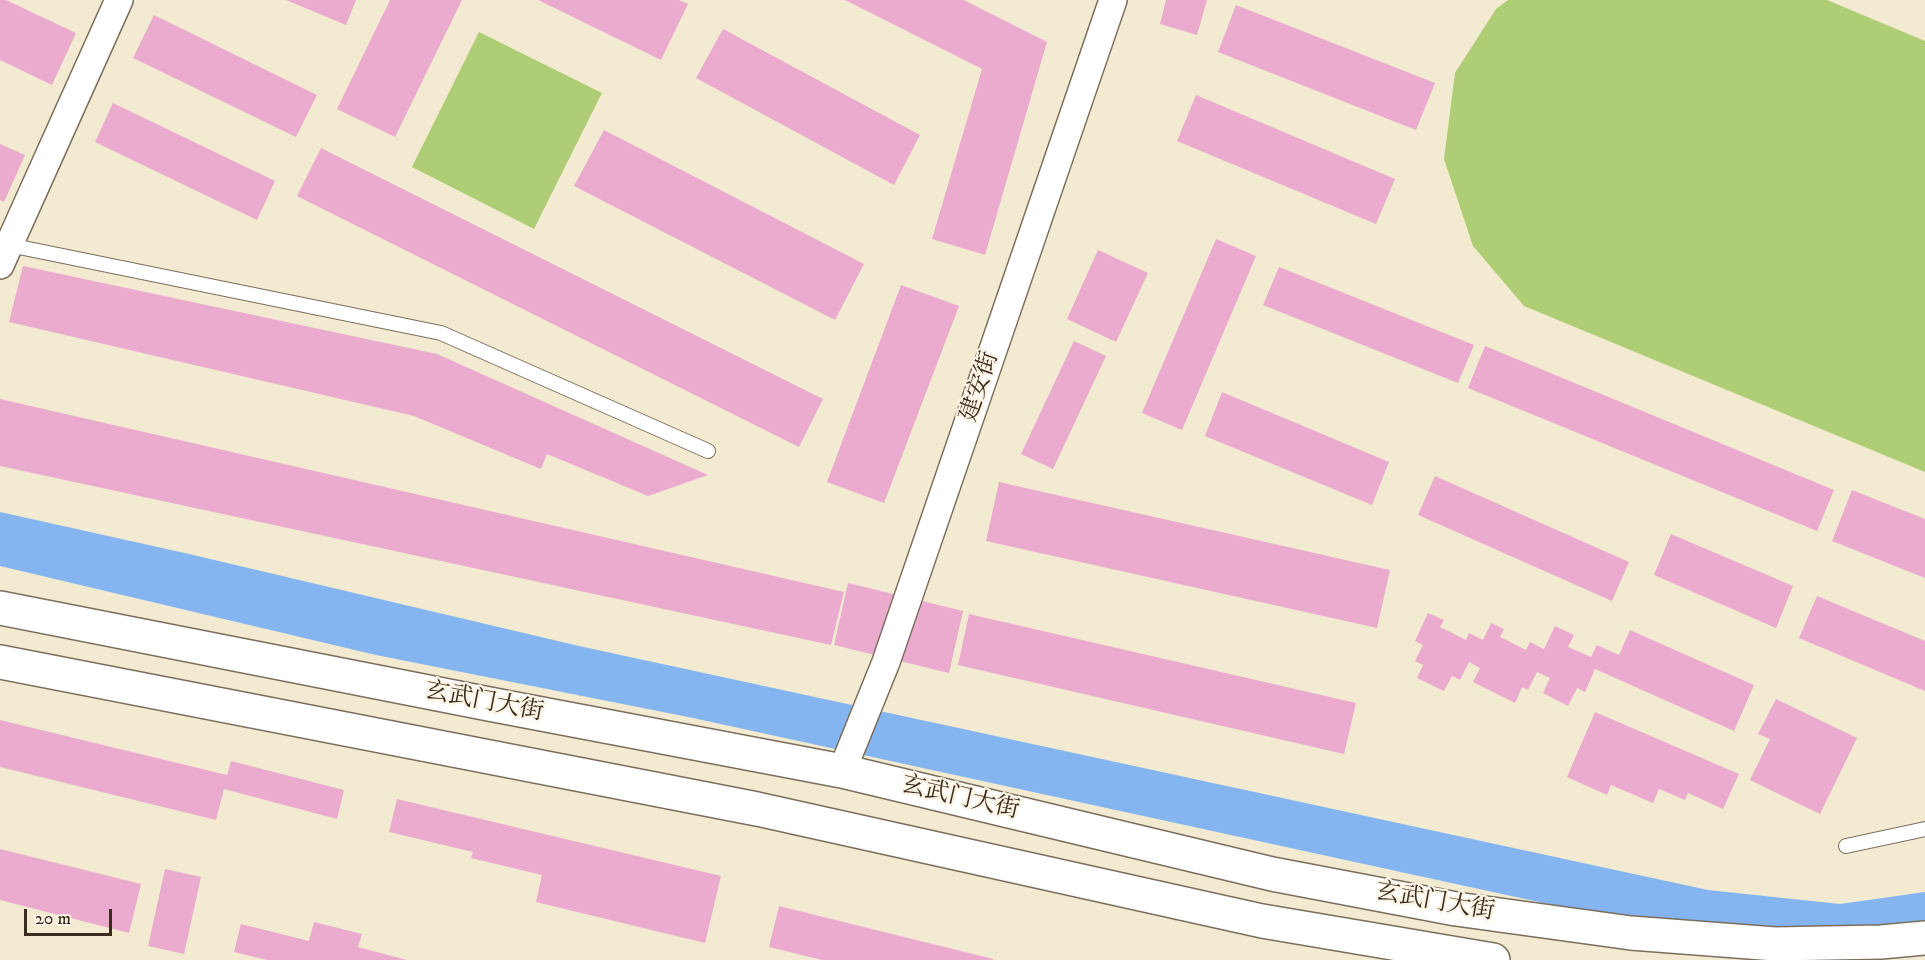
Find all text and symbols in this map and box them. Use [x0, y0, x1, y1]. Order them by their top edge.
street label: 建安街 [956, 348, 1006, 426]
street label: 玄武门大街 [422, 677, 546, 729]
street label: 玄武门大街 [898, 771, 1022, 827]
street label: 玄武门大街 [1373, 878, 1497, 928]
scale bar [27, 897, 116, 935]
text: 20 m [35, 908, 71, 930]

